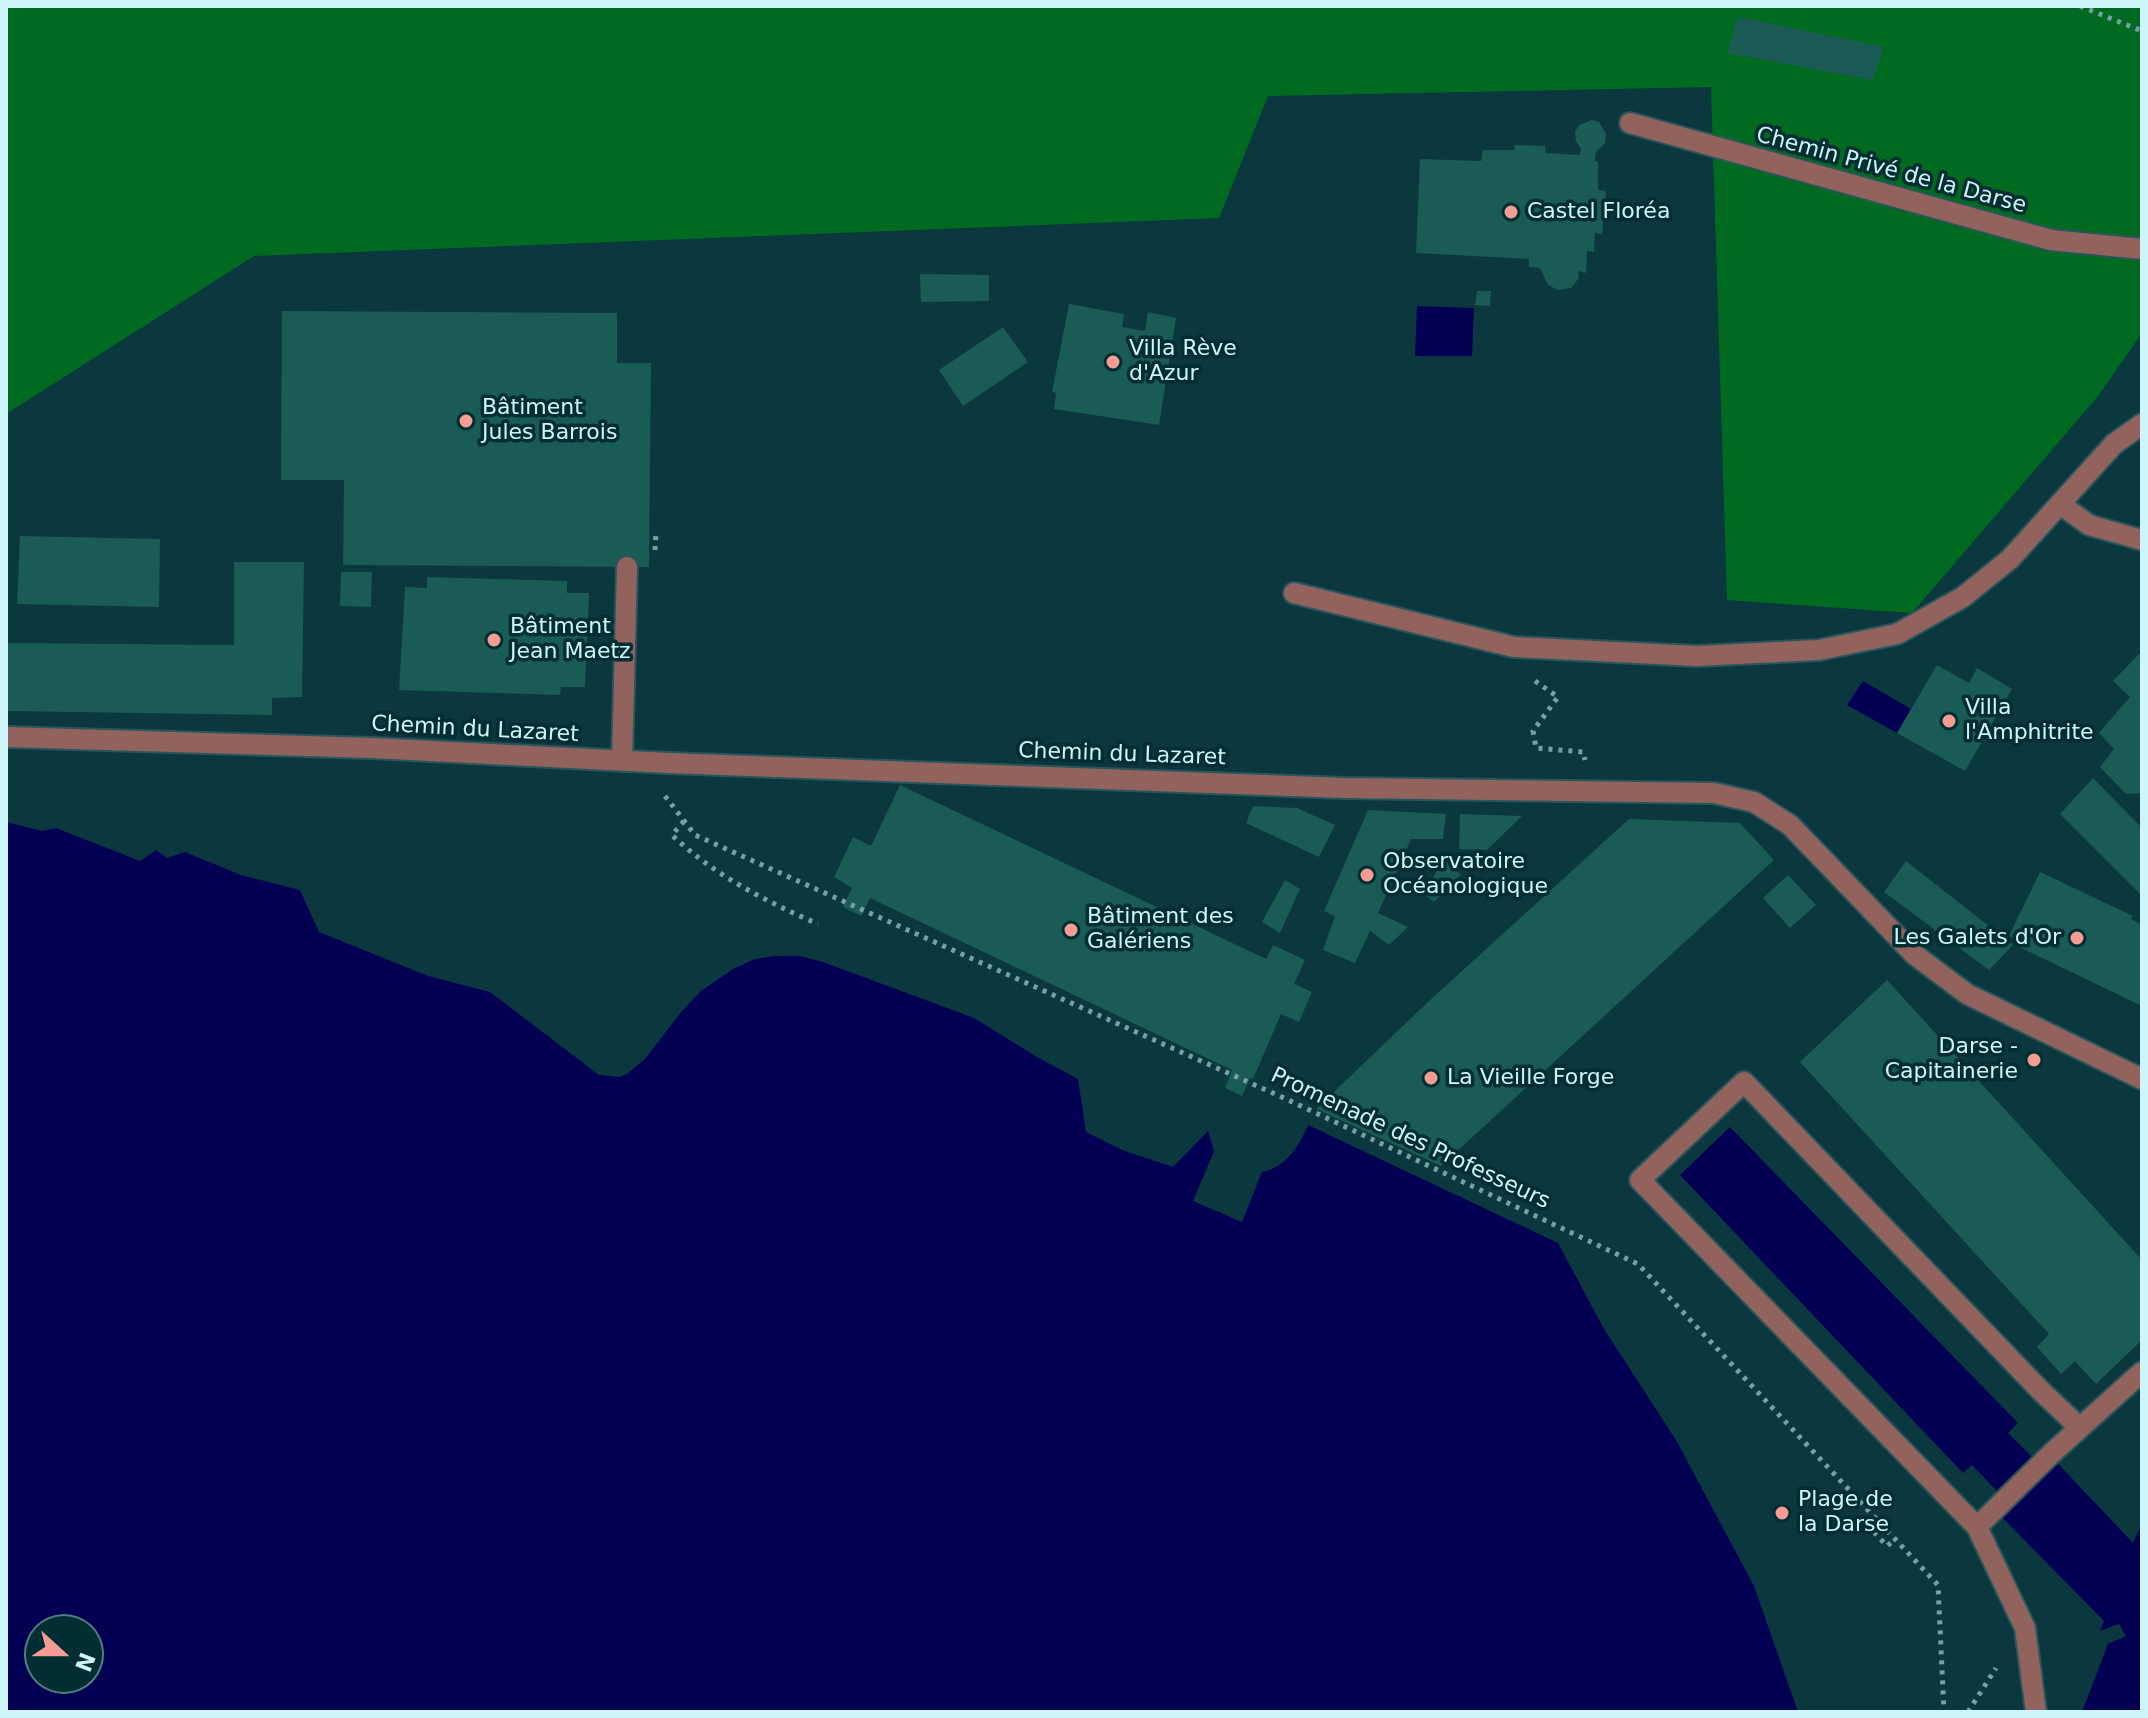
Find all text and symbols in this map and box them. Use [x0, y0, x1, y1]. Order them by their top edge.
street label: Chemin Privé de la Darse [1753, 122, 2029, 220]
place label: Castel Floréa [1527, 199, 1670, 225]
marker: Castel Floréa [1502, 203, 1520, 221]
place label: Villa Rève d'Azur [1129, 336, 1237, 388]
marker: Villa Rève d'Azur [1104, 353, 1122, 371]
place label: Bâtiment Jules Barrois [482, 395, 617, 446]
marker: Bâtiment Jules Barrois [457, 412, 475, 430]
place label: Bâtiment Jean Maetz [510, 614, 631, 666]
marker: Bâtiment Jean Maetz [485, 631, 503, 649]
place label: Villa l'Amphitrite [1965, 695, 2094, 746]
street label: Chemin du Lazaret [371, 711, 579, 749]
marker: Villa l'Amphitrite [1940, 712, 1958, 730]
street label: Chemin du Lazaret [1018, 738, 1226, 772]
place label: Observatoire Océanologique [1383, 849, 1548, 900]
marker: Observatoire Océanologique [1358, 866, 1376, 884]
place label: Bâtiment des Galériens [1087, 904, 1234, 956]
marker: Bâtiment des Galériens [1062, 921, 1080, 939]
place label: Les Galets d'Or [1894, 925, 2061, 951]
marker: Les Galets d'Or [2068, 929, 2086, 947]
place label: Darse - Capitainerie [1885, 1034, 2018, 1086]
marker: Darse - Capitainerie [2025, 1051, 2043, 1069]
street label: Promenade des Professeurs [1266, 1063, 1554, 1215]
place label: La Vieille Forge [1447, 1065, 1614, 1091]
marker: La Vieille Forge [1422, 1069, 1440, 1087]
place label: Plage de la Darse [1798, 1487, 1893, 1538]
marker: Plage de la Darse [1773, 1504, 1791, 1522]
north arrow [24, 1614, 104, 1694]
text: N [70, 1649, 100, 1675]

